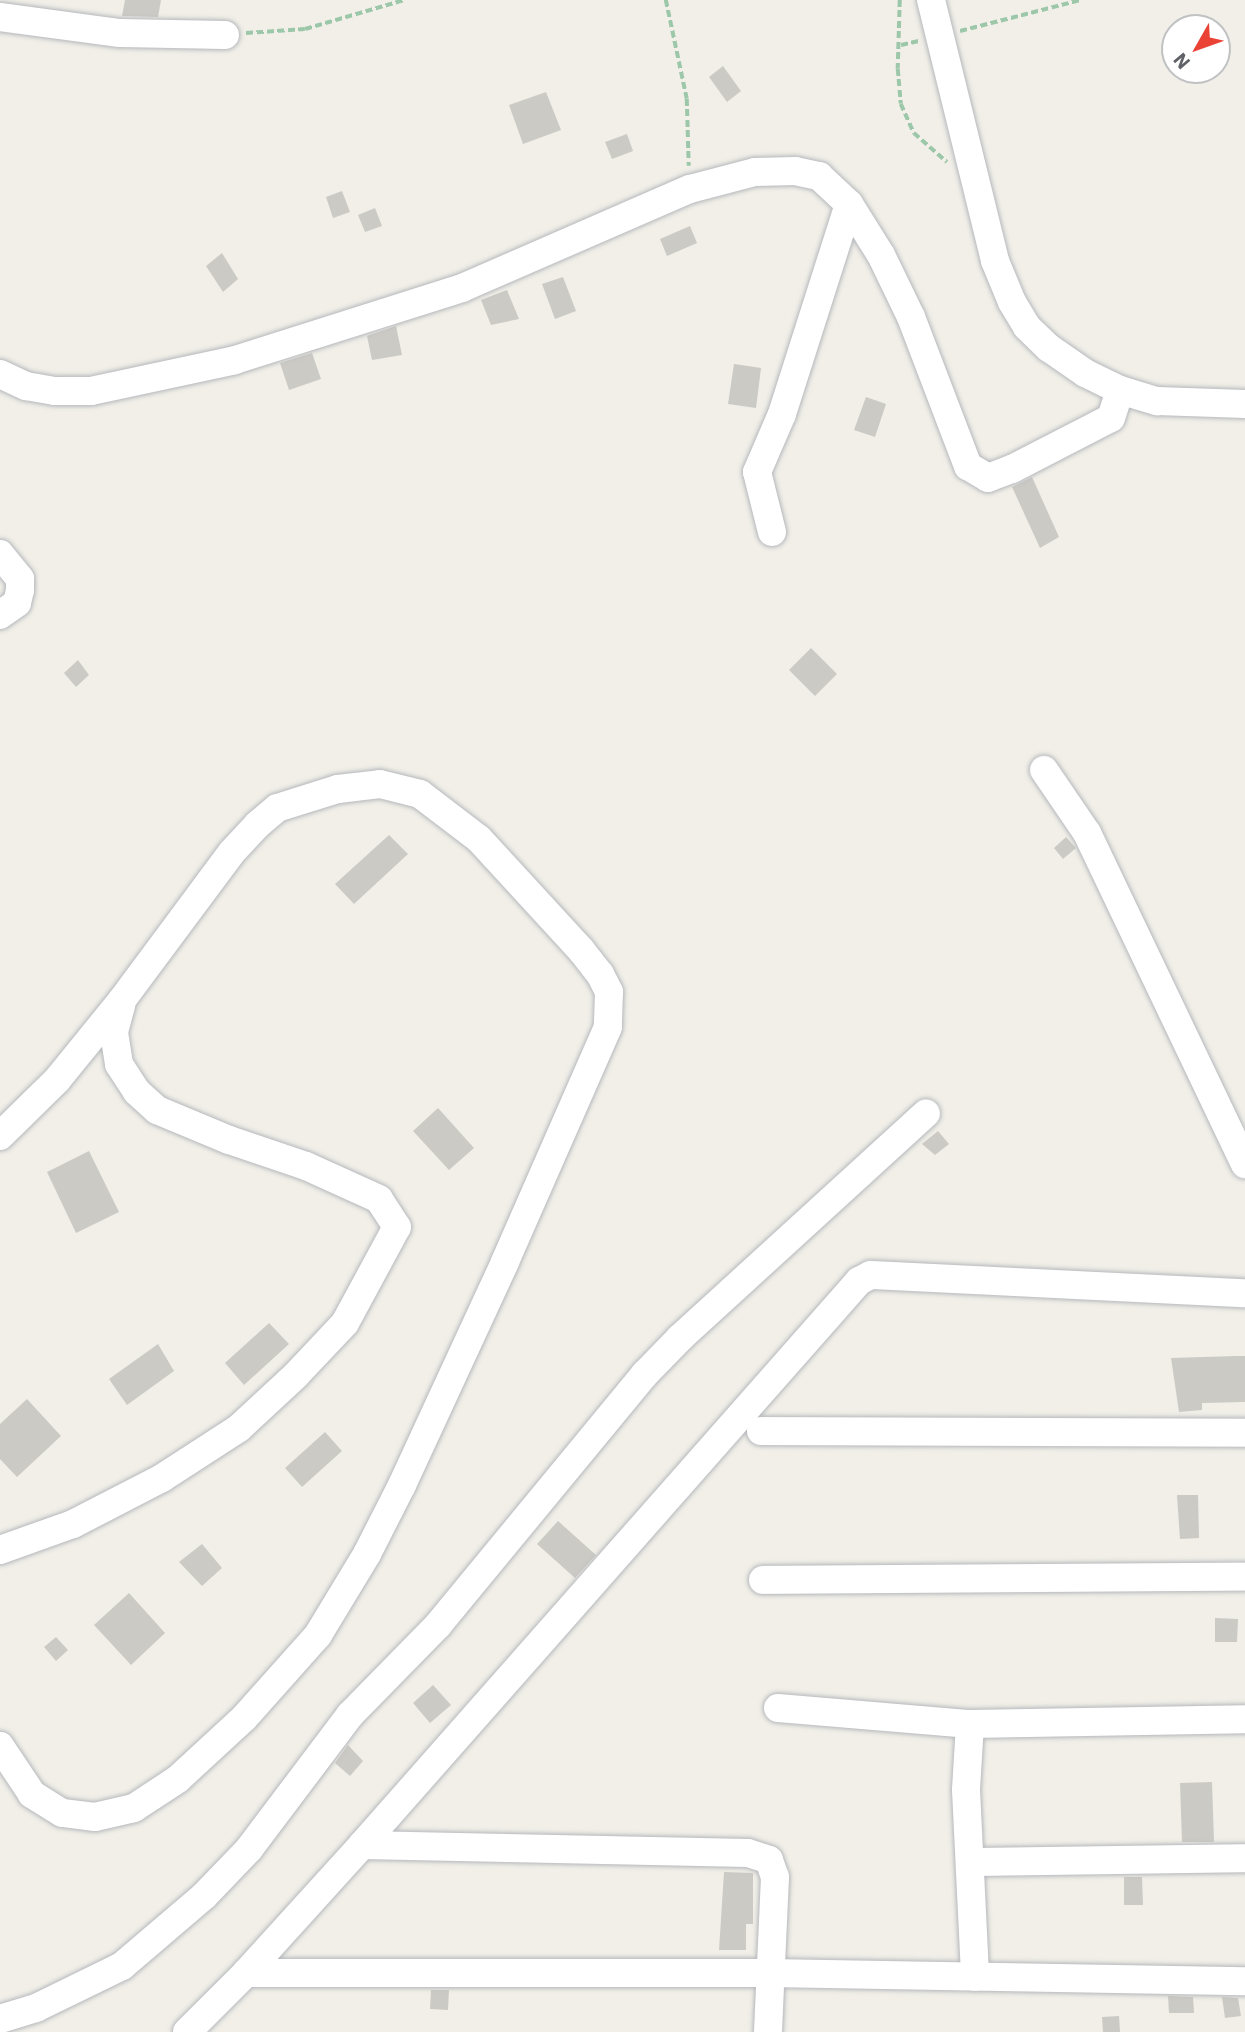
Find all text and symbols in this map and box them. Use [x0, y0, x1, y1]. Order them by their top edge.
north arrow [1161, 14, 1231, 84]
text: N [1168, 48, 1195, 74]

